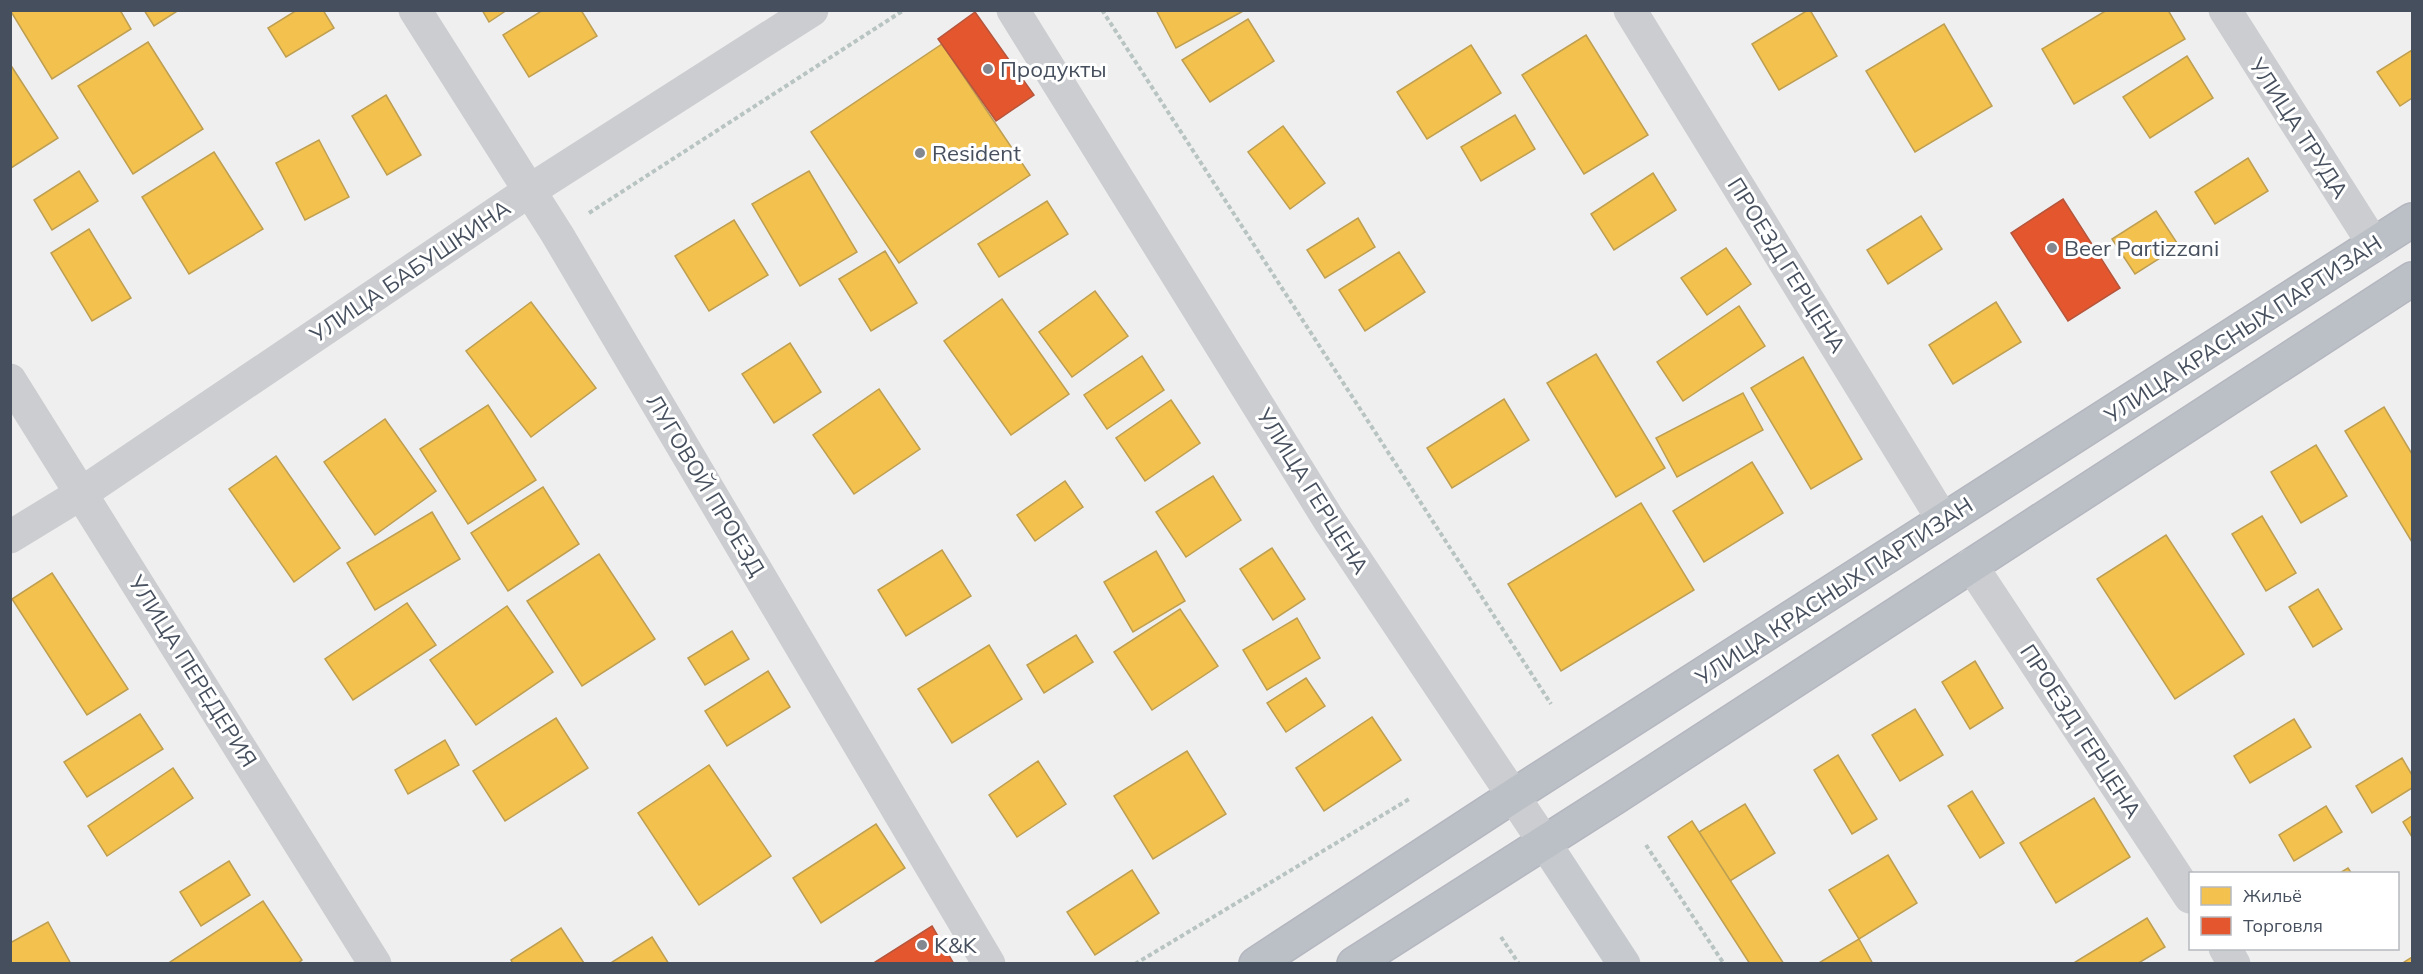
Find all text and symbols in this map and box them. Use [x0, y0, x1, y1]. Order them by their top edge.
street label: УЛИЦА ТРУДА [2243, 52, 2355, 204]
place label: Продукты [1000, 55, 1107, 83]
marker: Продукты [981, 62, 995, 76]
place label: Resident [932, 139, 1021, 167]
marker: Resident [913, 146, 927, 160]
street label: ПРОЕЗД ГЕРЦЕНА [1722, 172, 1852, 358]
street label: УЛИЦА БАБУШКИНА [304, 194, 516, 349]
street label: УЛИЦА КРАСНЫХ ПАРТИЗАН [2098, 229, 2387, 430]
place label: Beer Partizzani [2064, 234, 2219, 262]
marker: Beer Partizzani [2045, 241, 2059, 255]
street label: ЛУГОВОЙ ПРОЕЗД [641, 389, 772, 581]
street label: УЛИЦА ГЕРЦЕНА [1250, 402, 1375, 579]
street label: УЛИЦА КРАСНЫХ ПАРТИЗАН [1689, 491, 1978, 692]
street label: УЛИЦА ПЕРЕДЕРИЯ [122, 569, 263, 772]
street label: ПРОЕЗД ГЕРЦЕНА [2014, 639, 2148, 823]
legend [2189, 872, 2399, 950]
text: Жильё [2243, 884, 2302, 907]
text: Торговля [2243, 914, 2323, 937]
place label: K&K [934, 931, 978, 959]
marker: K&K [915, 938, 929, 952]

